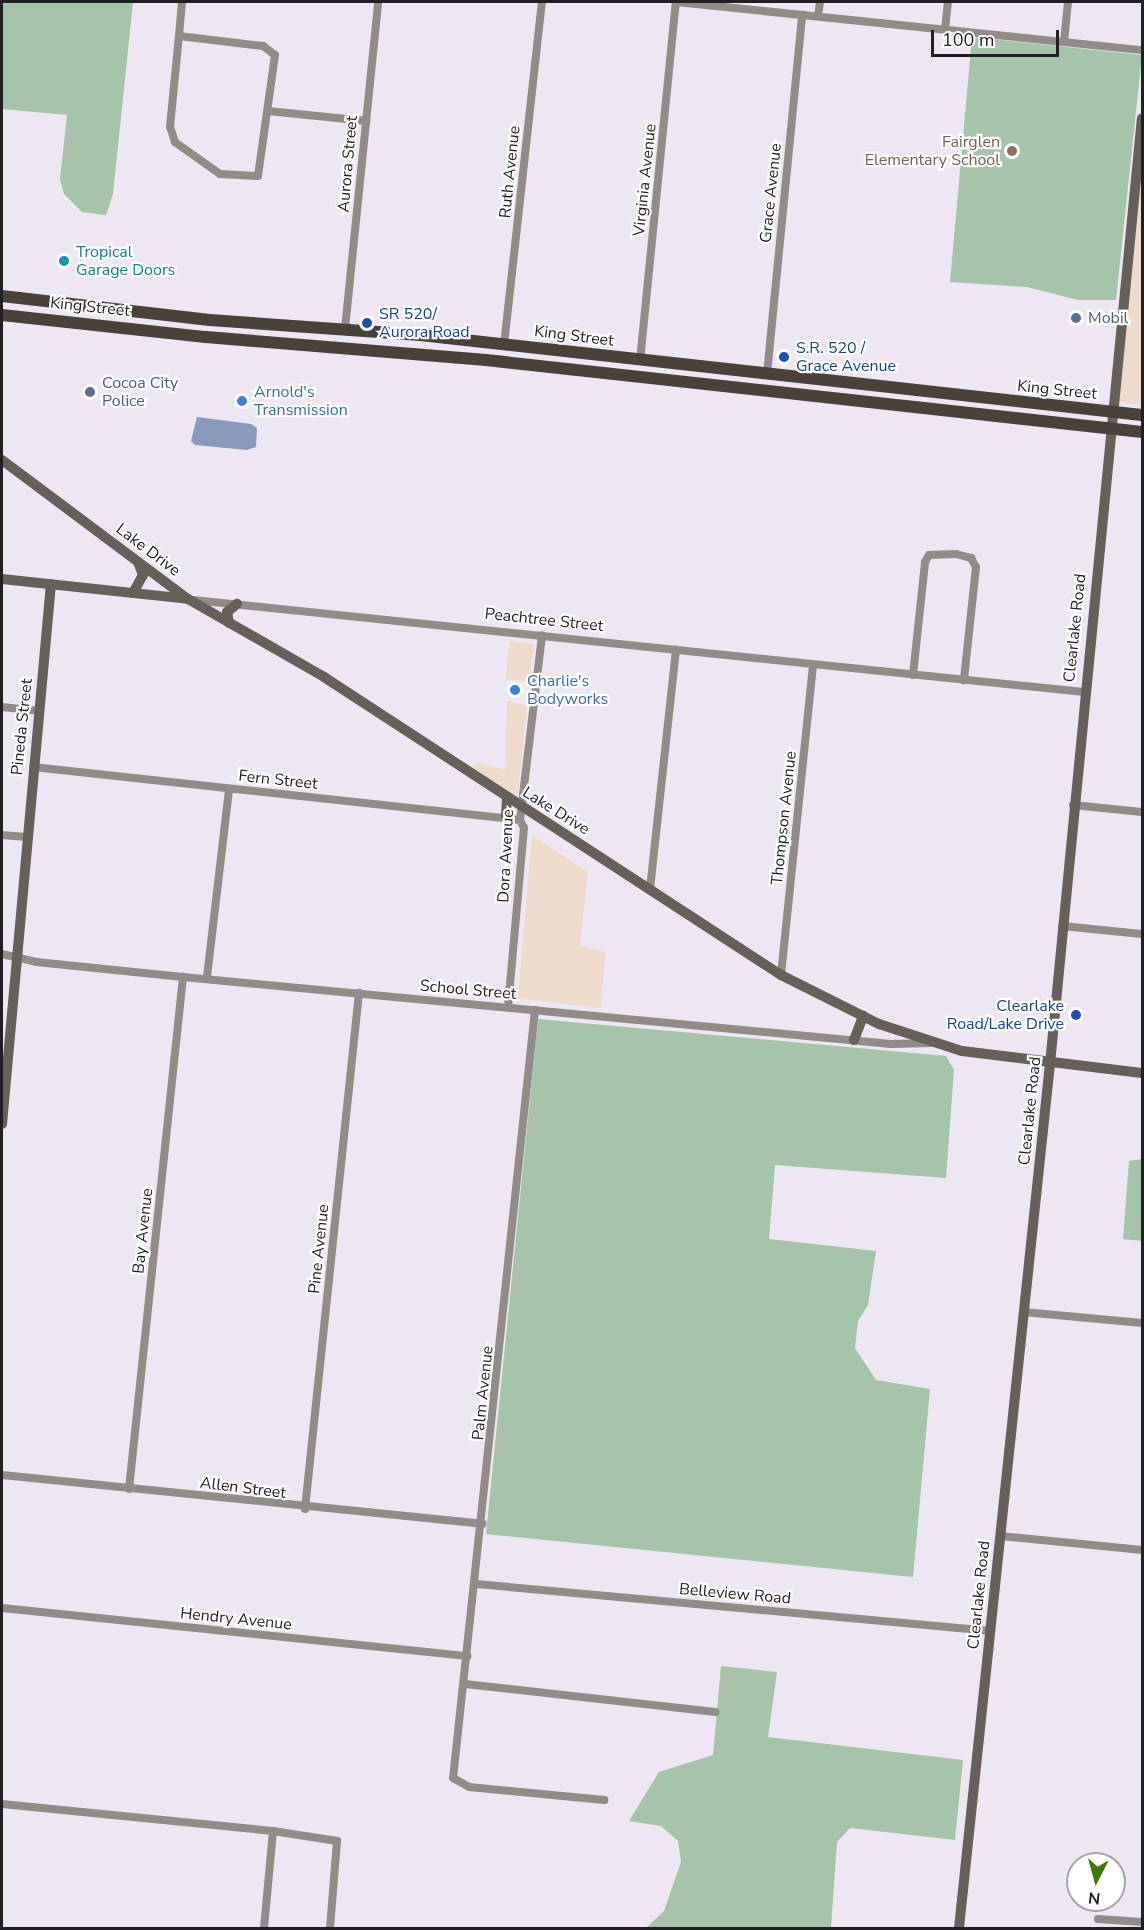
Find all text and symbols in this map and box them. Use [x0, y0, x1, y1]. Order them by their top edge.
scale bar [934, 18, 1062, 56]
text: 100 m [942, 28, 994, 52]
street label: Aurora Street [334, 115, 362, 213]
street label: Virginia Avenue [630, 123, 660, 237]
street label: Ruth Avenue [496, 125, 524, 219]
place label: Fairglen Elementary School [865, 132, 1000, 170]
street label: Grace Avenue [756, 142, 786, 244]
marker: Fairglen Elementary School [1005, 144, 1019, 158]
place label: Tropical Garage Doors [76, 242, 175, 280]
marker: Tropical Garage Doors [57, 254, 71, 268]
street label: King Street [49, 293, 131, 321]
place label: SR 520/ Aurora Road [379, 304, 470, 342]
place label: Mobil [1088, 308, 1128, 328]
marker: Mobil [1069, 311, 1083, 325]
marker: SR 520/ Aurora Road [360, 316, 374, 330]
street label: King Street [533, 322, 615, 350]
place label: S.R. 520 / Grace Avenue [796, 338, 896, 376]
marker: S.R. 520 / Grace Avenue [777, 350, 791, 364]
place label: Cocoa City Police [102, 373, 178, 411]
street label: King Street [1016, 376, 1098, 404]
place label: Arnold's Transmission [254, 382, 348, 420]
marker: Cocoa City Police [83, 385, 97, 399]
marker: Arnold's Transmission [235, 394, 249, 408]
street label: Lake Drive [112, 520, 184, 580]
street label: Clearlake Road [1060, 573, 1090, 683]
street label: Peachtree Street [484, 604, 604, 636]
place label: Charlie's Bodyworks [527, 671, 608, 709]
street label: Pineda Street [7, 678, 37, 776]
marker: Charlie's Bodyworks [508, 683, 522, 697]
street label: Thompson Avenue [767, 750, 801, 886]
street label: Fern Street [237, 766, 319, 794]
street label: Lake Drive [519, 783, 593, 839]
street label: Dora Avenue [494, 809, 518, 903]
street label: School Street [419, 976, 517, 1004]
place label: Clearlake Road/Lake Drive [947, 996, 1064, 1034]
marker: Clearlake Road/Lake Drive [1069, 1008, 1083, 1022]
street label: Clearlake Road [1015, 1056, 1045, 1166]
street label: Bay Avenue [129, 1187, 157, 1275]
street label: Pine Avenue [305, 1203, 333, 1295]
street label: Palm Avenue [468, 1345, 498, 1441]
street label: Allen Street [199, 1473, 287, 1503]
street label: Clearlake Road [964, 1540, 994, 1650]
street label: Belleview Road [678, 1580, 792, 1608]
street label: Hendry Avenue [179, 1604, 293, 1634]
north arrow [1066, 1852, 1126, 1912]
text: N [1087, 1886, 1101, 1909]

